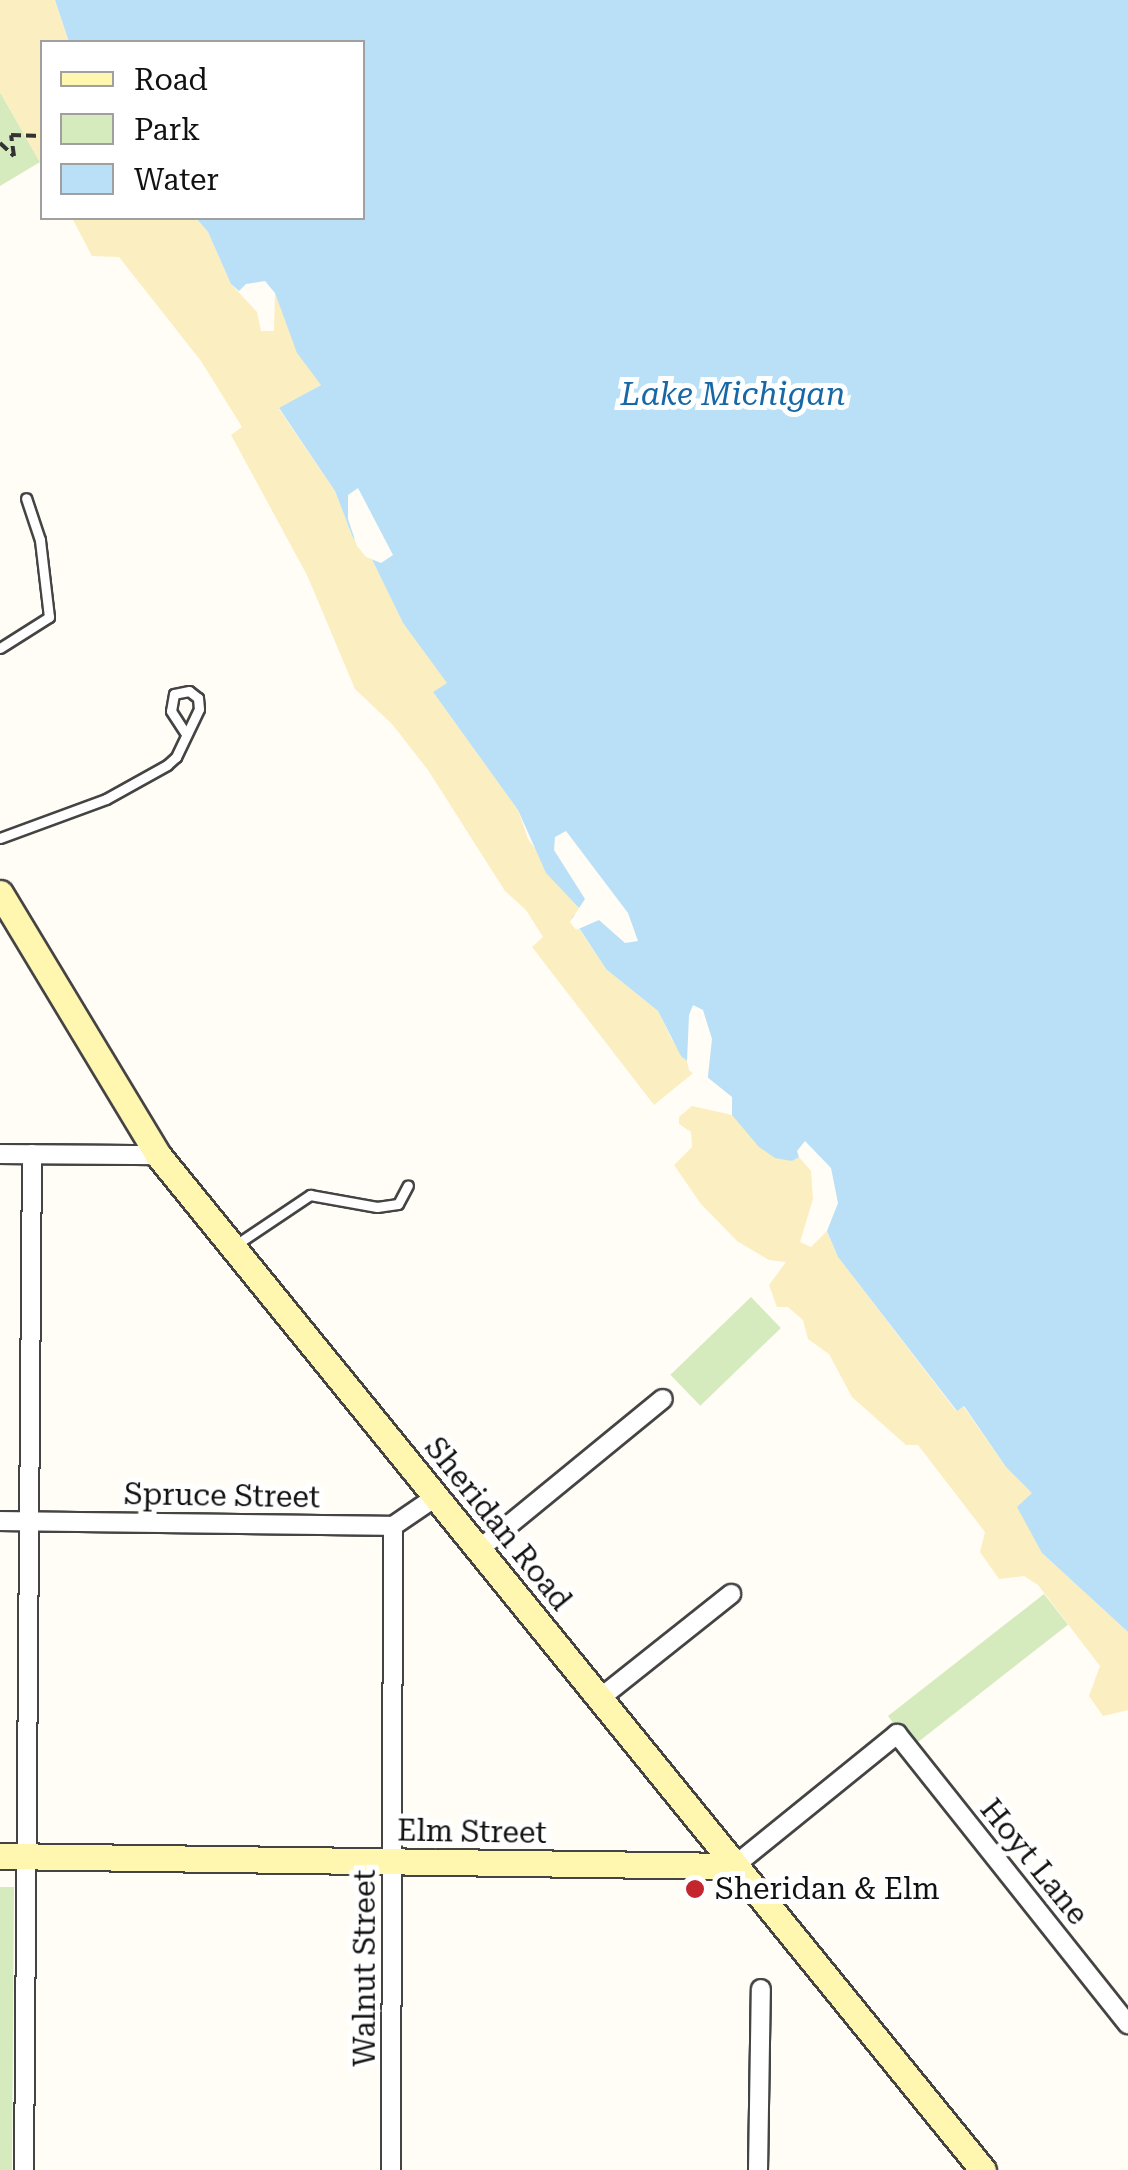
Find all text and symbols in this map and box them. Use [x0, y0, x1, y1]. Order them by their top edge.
legend [40, 40, 365, 220]
text: Road [134, 62, 208, 97]
text: Park [134, 112, 200, 147]
text: Water [134, 162, 219, 197]
water label: Lake Michigan [621, 375, 845, 413]
street label: Sheridan Road [417, 1430, 579, 1618]
street label: Spruce Street [124, 1476, 320, 1516]
street label: Hoyt Lane [973, 1792, 1095, 1932]
street label: Elm Street [397, 1813, 547, 1851]
street label: Walnut Street [347, 1869, 383, 2067]
place label: Sheridan & Elm [715, 1871, 940, 1907]
marker: Sheridan & Elm [684, 1878, 706, 1900]

